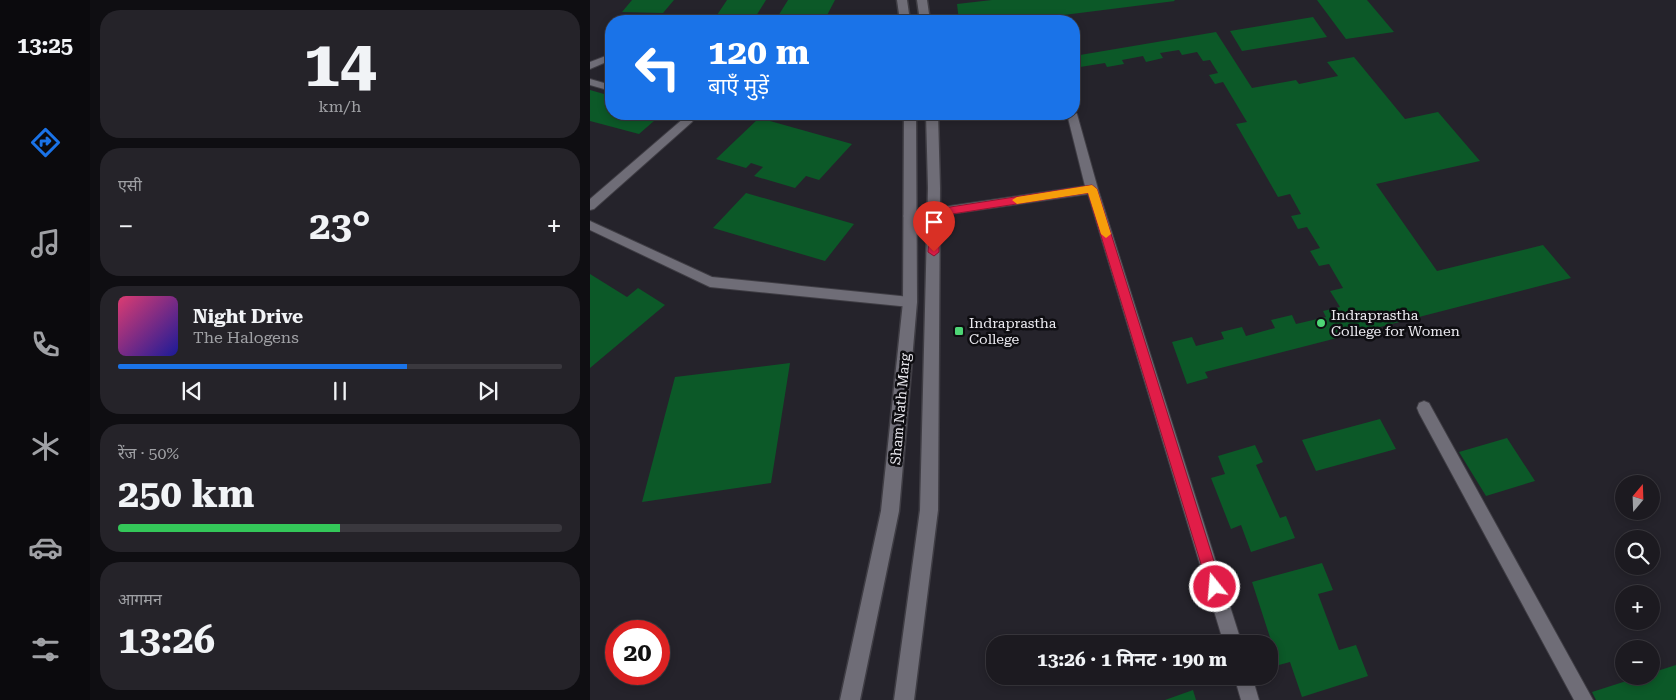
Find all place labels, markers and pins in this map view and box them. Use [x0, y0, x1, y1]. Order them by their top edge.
pin [913, 201, 955, 252]
place label: Indraprastha College for Women [1331, 307, 1460, 339]
place label: Indraprastha College [969, 315, 1057, 347]
marker: Indraprastha College for Women [1315, 317, 1327, 329]
marker: Indraprastha College [953, 325, 965, 337]

